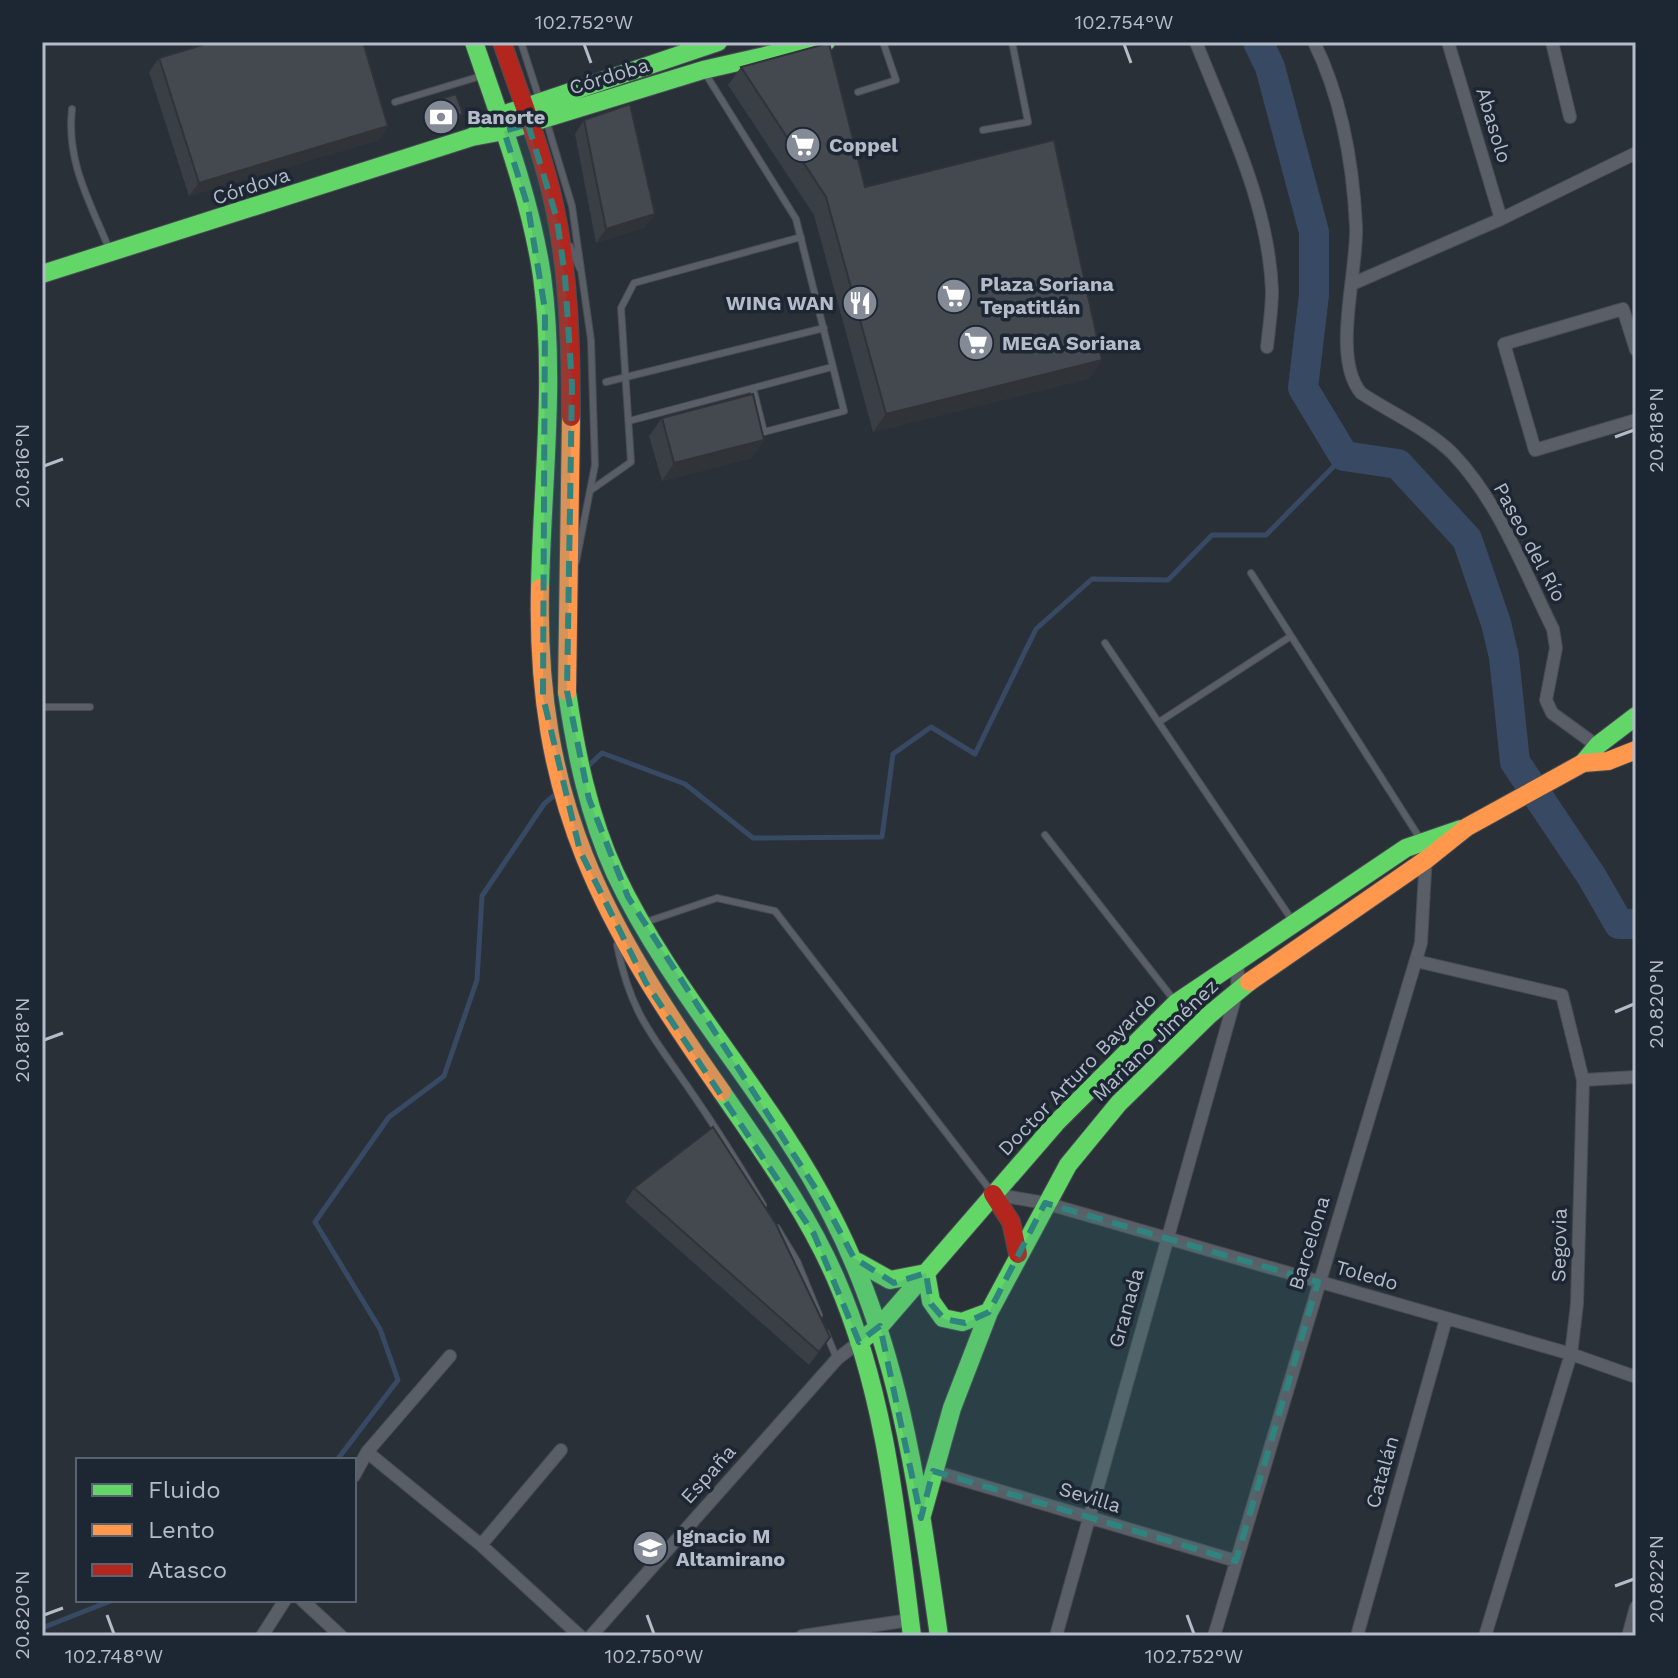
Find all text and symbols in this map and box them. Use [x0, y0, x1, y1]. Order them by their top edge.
text: 102.752°W [535, 10, 633, 34]
text: 102.754°W [1075, 10, 1173, 34]
street label: Córdoba [566, 53, 652, 99]
street label: Abasolo [1471, 84, 1517, 166]
bank icon: Banorte [422, 98, 460, 136]
place label: Banorte [467, 105, 545, 129]
supermarket icon: Coppel [784, 126, 822, 164]
place label: Coppel [829, 133, 898, 157]
street label: Córdova [209, 162, 293, 210]
place label: Plaza Soriana Tepatitlán [980, 272, 1114, 319]
supermarket icon: Plaza Soriana Tepatitlán [935, 277, 973, 315]
restaurant icon: WING WAN [841, 284, 879, 322]
place label: WING WAN [726, 291, 834, 315]
supermarket icon: MEGA Soriana [957, 324, 995, 362]
place label: MEGA Soriana [1002, 331, 1141, 355]
text: 20.818°N [1644, 387, 1668, 473]
text: 20.816°N [10, 423, 34, 509]
street label: Paseo del Río [1489, 478, 1571, 606]
text: 20.820°N [1644, 959, 1668, 1049]
street label: Mariano Jiménez [1087, 974, 1223, 1106]
street label: Doctor Arturo Bayardo [993, 987, 1161, 1161]
text: 20.818°N [10, 997, 34, 1083]
street label: Barcelona [1283, 1193, 1335, 1293]
street label: Segovia [1546, 1208, 1572, 1282]
street label: Toledo [1333, 1255, 1401, 1295]
street label: Granada [1103, 1266, 1149, 1350]
street label: Catalán [1360, 1433, 1404, 1511]
street label: España [675, 1440, 741, 1508]
legend [76, 1458, 356, 1602]
text: Fluido [148, 1476, 221, 1504]
street label: Sevilla [1056, 1476, 1124, 1518]
text: Lento [148, 1516, 215, 1544]
place label: Ignacio M Altamirano [676, 1524, 785, 1571]
school or university icon: Ignacio M Altamirano [631, 1529, 669, 1567]
text: 20.822°N [1644, 1535, 1668, 1623]
text: Atasco [148, 1556, 227, 1584]
text: 20.820°N [10, 1570, 34, 1660]
text: 102.748°W [65, 1644, 163, 1668]
text: 102.750°W [604, 1644, 704, 1668]
text: 102.752°W [1145, 1644, 1243, 1668]

